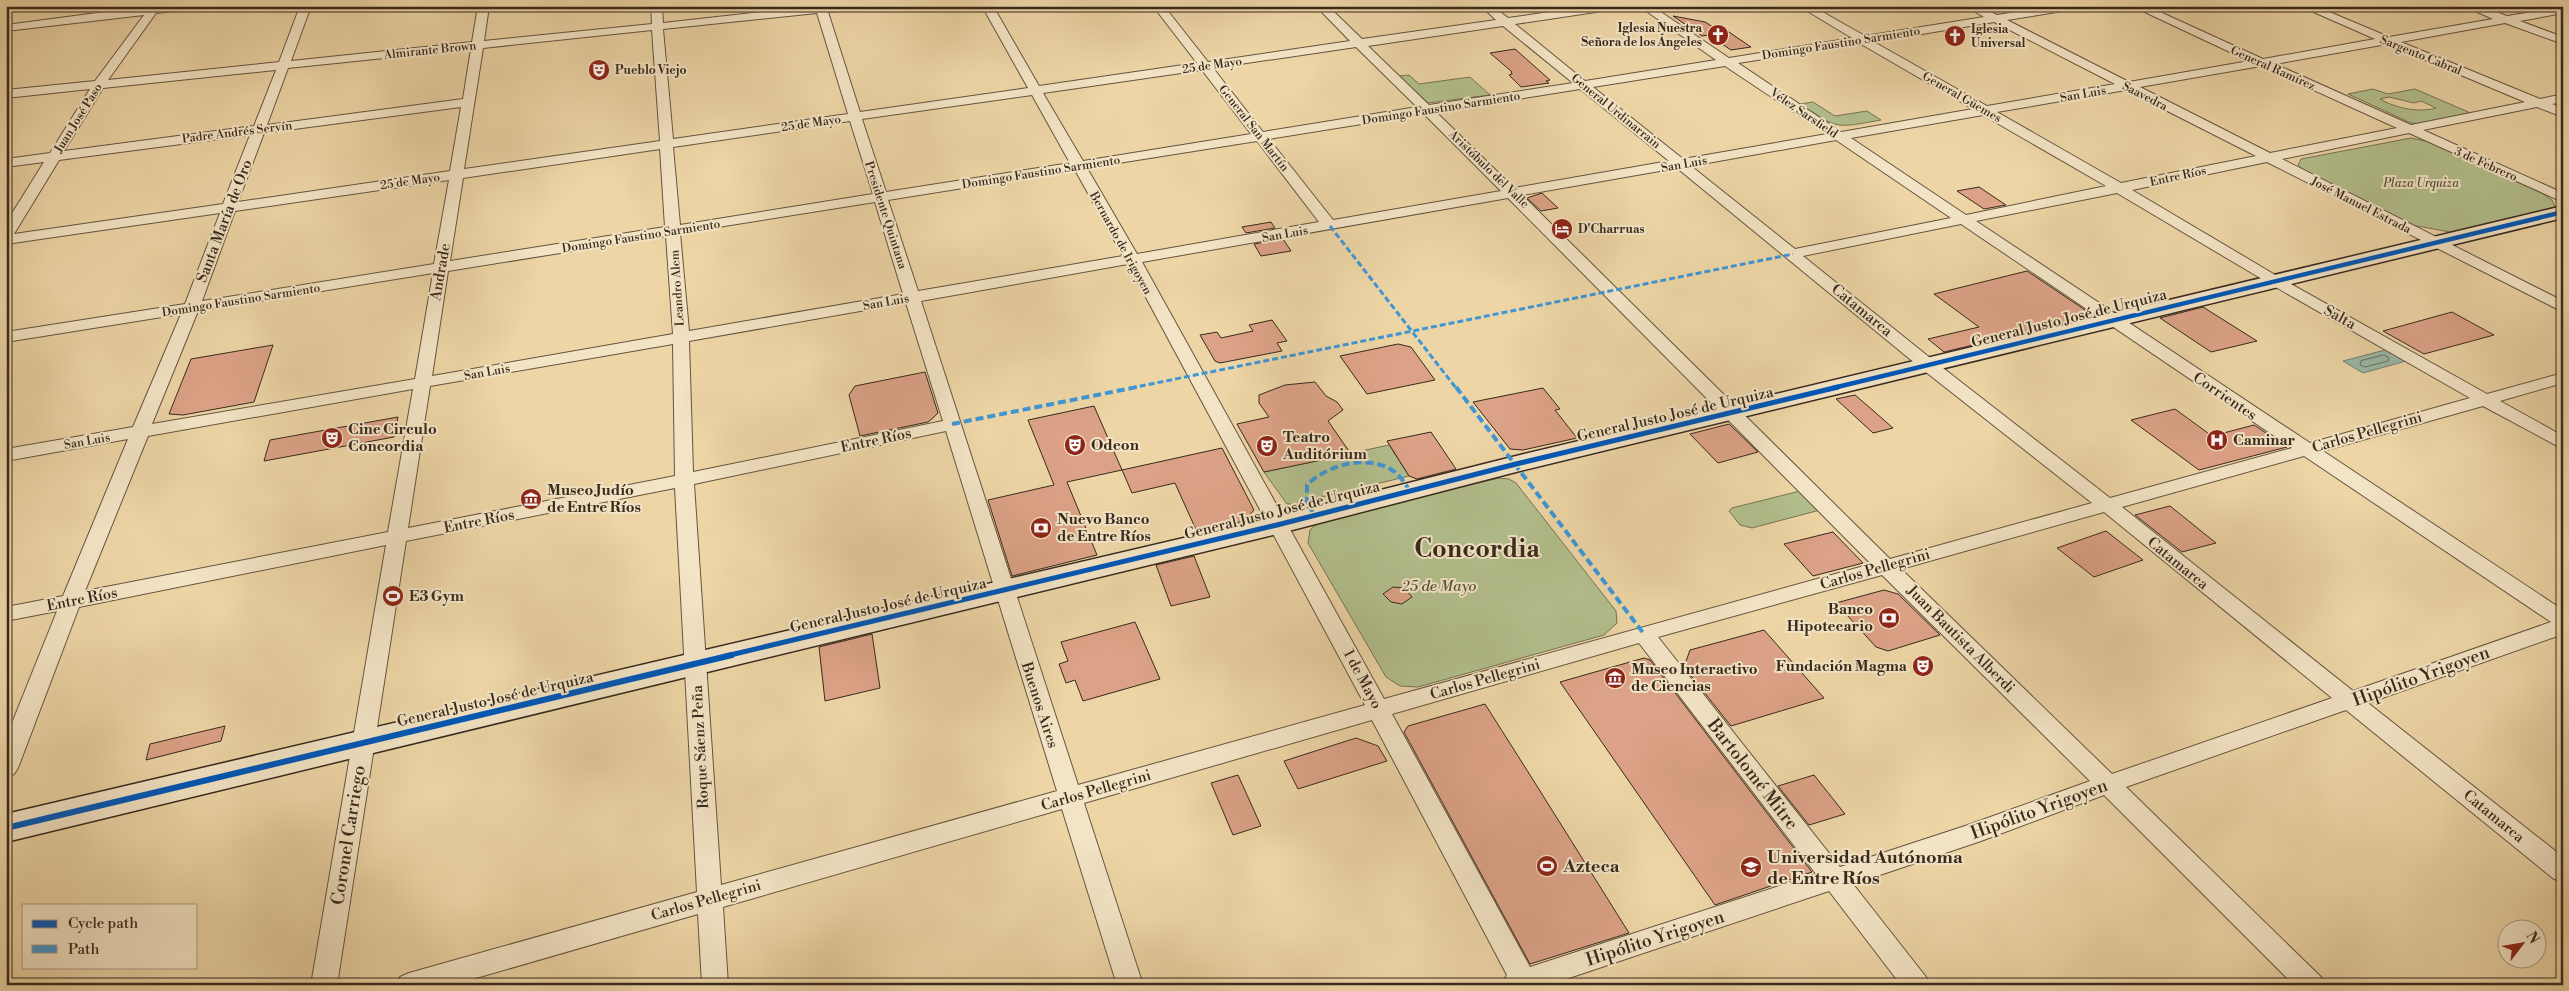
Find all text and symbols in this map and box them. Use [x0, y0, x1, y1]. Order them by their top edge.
place label: Iglesia Nuestra Señora de los Ángeles [1581, 21, 1702, 50]
place label: Iglesia Universal [1971, 22, 2025, 51]
church icon: Iglesia Nuestra Señora de los Ángeles [1706, 23, 1730, 47]
street label: Domingo Faustino Sarmiento [1761, 24, 1922, 63]
church icon: Iglesia Universal [1943, 24, 1967, 48]
street label: Sargento Cabral [2378, 32, 2464, 79]
street label: Almirante Brown [382, 38, 477, 63]
street label: General Ramírez [2228, 43, 2318, 94]
street label: 25 de Mayo [1181, 54, 1243, 77]
theatre icon: Pueblo Viejo [587, 58, 611, 82]
place label: Pueblo Viejo [615, 63, 687, 78]
street label: General Güemes [1919, 69, 2004, 126]
street label: General Urdinarrain [1568, 71, 1663, 152]
street label: Saavedra [2120, 79, 2171, 115]
street label: Juan José Paso [51, 81, 106, 157]
street label: General San Martín [1215, 82, 1292, 174]
street label: San Luis [2059, 83, 2107, 106]
street label: Vélez Sarsfield [1766, 85, 1841, 142]
street label: Domingo Faustino Sarmiento [1361, 89, 1522, 128]
street label: 25 de Mayo [780, 112, 842, 135]
street label: Padre Andrés Servín [181, 118, 293, 147]
street label: Aristóbulo del Valle [1445, 126, 1532, 212]
street label: 3 de Febrero [2452, 144, 2520, 185]
street label: Domingo Faustino Sarmiento [961, 153, 1122, 192]
street label: San Luis [1660, 153, 1708, 176]
street label: Santa María de Oro [192, 157, 257, 285]
street label: Presidente Quintana [861, 159, 910, 272]
street label: Entre Ríos [2148, 163, 2208, 190]
street label: 25 de Mayo [379, 170, 441, 193]
street label: José Manuel Estrada [2307, 173, 2414, 238]
park label: Plaza Urquiza [2382, 176, 2459, 191]
street label: Bernardo de Irigoyen [1086, 188, 1155, 297]
street label: Domingo Faustino Sarmiento [561, 217, 722, 256]
hotel icon: D'Charruas [1550, 217, 1574, 241]
place label: D'Charruas [1578, 222, 1645, 237]
street label: San Luis [1261, 223, 1309, 246]
street label: Andrade [426, 242, 455, 303]
street label: Leandro Alem [667, 249, 688, 327]
street label: Catamarca [1827, 280, 1896, 341]
street label: Domingo Faustino Sarmiento [161, 281, 322, 320]
street label: General Justo José de Urquiza [1969, 285, 2169, 352]
street label: San Luis [862, 291, 910, 314]
street label: Salta [2320, 301, 2359, 334]
street label: San Luis [463, 361, 511, 384]
street label: Corrientes [2189, 368, 2260, 425]
street label: General Justo José de Urquiza [1575, 383, 1776, 446]
street label: Carlos Pellegrini [2310, 408, 2424, 457]
place label: Cine Circulo Concordia [348, 420, 437, 456]
street label: Entre Ríos [839, 424, 913, 457]
theatre icon: Cine Circulo Concordia [320, 426, 344, 450]
place label: Teatro Auditórium [1282, 428, 1367, 464]
hospital icon: Caminar [2205, 428, 2229, 452]
street label: San Luis [63, 430, 111, 453]
place label: Caminar [2233, 431, 2296, 450]
theatre icon: Odeon [1063, 433, 1087, 457]
theatre icon: Teatro Auditórium [1255, 434, 1279, 458]
place label: Odeon [1091, 436, 1140, 455]
street label: General Justo José de Urquiza [1182, 477, 1382, 544]
place label: Museo Judío de Entre Ríos [547, 481, 641, 517]
museum icon: Museo Judío de Entre Ríos [519, 487, 543, 511]
street label: Entre Ríos [442, 505, 516, 538]
place label: Nuevo Banco de Entre Ríos [1057, 510, 1151, 546]
bank icon: Nuevo Banco de Entre Ríos [1029, 516, 1053, 540]
street label: Catamarca [2143, 533, 2212, 594]
district label: Concordia [1414, 534, 1540, 565]
street label: Carlos Pellegrini [1818, 545, 1932, 594]
street label: General Justo José de Urquiza [788, 574, 989, 637]
park label: 25 de Mayo [1402, 577, 1477, 596]
street label: Juan Bautista Alberdi [1902, 581, 2019, 697]
street label: Entre Ríos [45, 583, 119, 616]
sports icon: E3 Gym [381, 584, 405, 608]
place label: E3 Gym [409, 587, 464, 606]
place label: Banco Hipotecario [1787, 600, 1873, 636]
bank icon: Banco Hipotecario [1877, 606, 1901, 630]
street label: Hipólito Yrigoyen [2349, 641, 2493, 712]
street label: 1 de Mayo [1339, 646, 1386, 712]
theatre icon: Fundación Magma [1911, 654, 1935, 678]
street label: Carlos Pellegrini [1428, 655, 1542, 704]
place label: Fundación Magma [1776, 657, 1908, 676]
street label: Buenos Aires [1016, 659, 1062, 751]
place label: Museo Interactivo de Ciencias [1631, 660, 1758, 696]
museum icon: Museo Interactivo de Ciencias [1603, 666, 1627, 690]
street label: General Justo José de Urquiza [395, 668, 596, 731]
street label: Roque Sáenz Peña [688, 684, 713, 809]
street label: Bartolomé Mitre [1701, 713, 1803, 835]
street label: Coronel Carriego [326, 764, 371, 907]
street label: Carlos Pellegrini [1039, 766, 1153, 815]
street label: Hipólito Yrigoyen [1967, 774, 2111, 845]
street label: Catamarca [2459, 786, 2528, 847]
place label: Universidad Autónoma de Entre Ríos [1767, 846, 1963, 890]
sports icon: Azteca [1535, 854, 1559, 878]
place label: Azteca [1562, 855, 1620, 878]
school or university icon: Universidad Autónoma de Entre Ríos [1739, 855, 1763, 879]
street label: Carlos Pellegrini [649, 876, 763, 925]
legend [22, 904, 198, 968]
street label: Hipólito Yrigoyen [1583, 905, 1728, 972]
text: Cycle path [68, 914, 138, 933]
north arrow [2496, 918, 2546, 968]
text: N [2522, 928, 2543, 947]
text: Path [68, 940, 100, 959]

